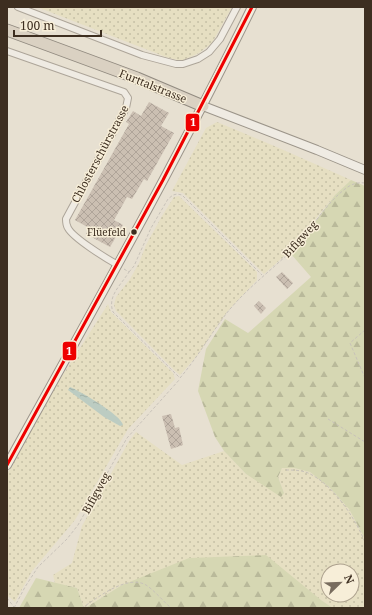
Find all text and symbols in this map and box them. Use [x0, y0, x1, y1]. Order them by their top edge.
scale bar [14, 12, 101, 38]
text: 100 m [20, 17, 55, 34]
street label: Furttalstrasse [117, 65, 189, 106]
street label: Chlosterschürstrasse [67, 102, 132, 205]
line badge: 1 [185, 113, 200, 132]
text: 1 [190, 114, 196, 129]
street label: Bifigweg [279, 217, 320, 260]
place label: Flüefeld [87, 225, 126, 239]
marker: Flüefeld [129, 227, 139, 237]
line badge: 1 [62, 341, 77, 361]
text: 1 [66, 343, 72, 358]
street label: Bifigweg [78, 469, 113, 516]
north arrow [320, 563, 360, 603]
text: N [341, 572, 358, 586]

